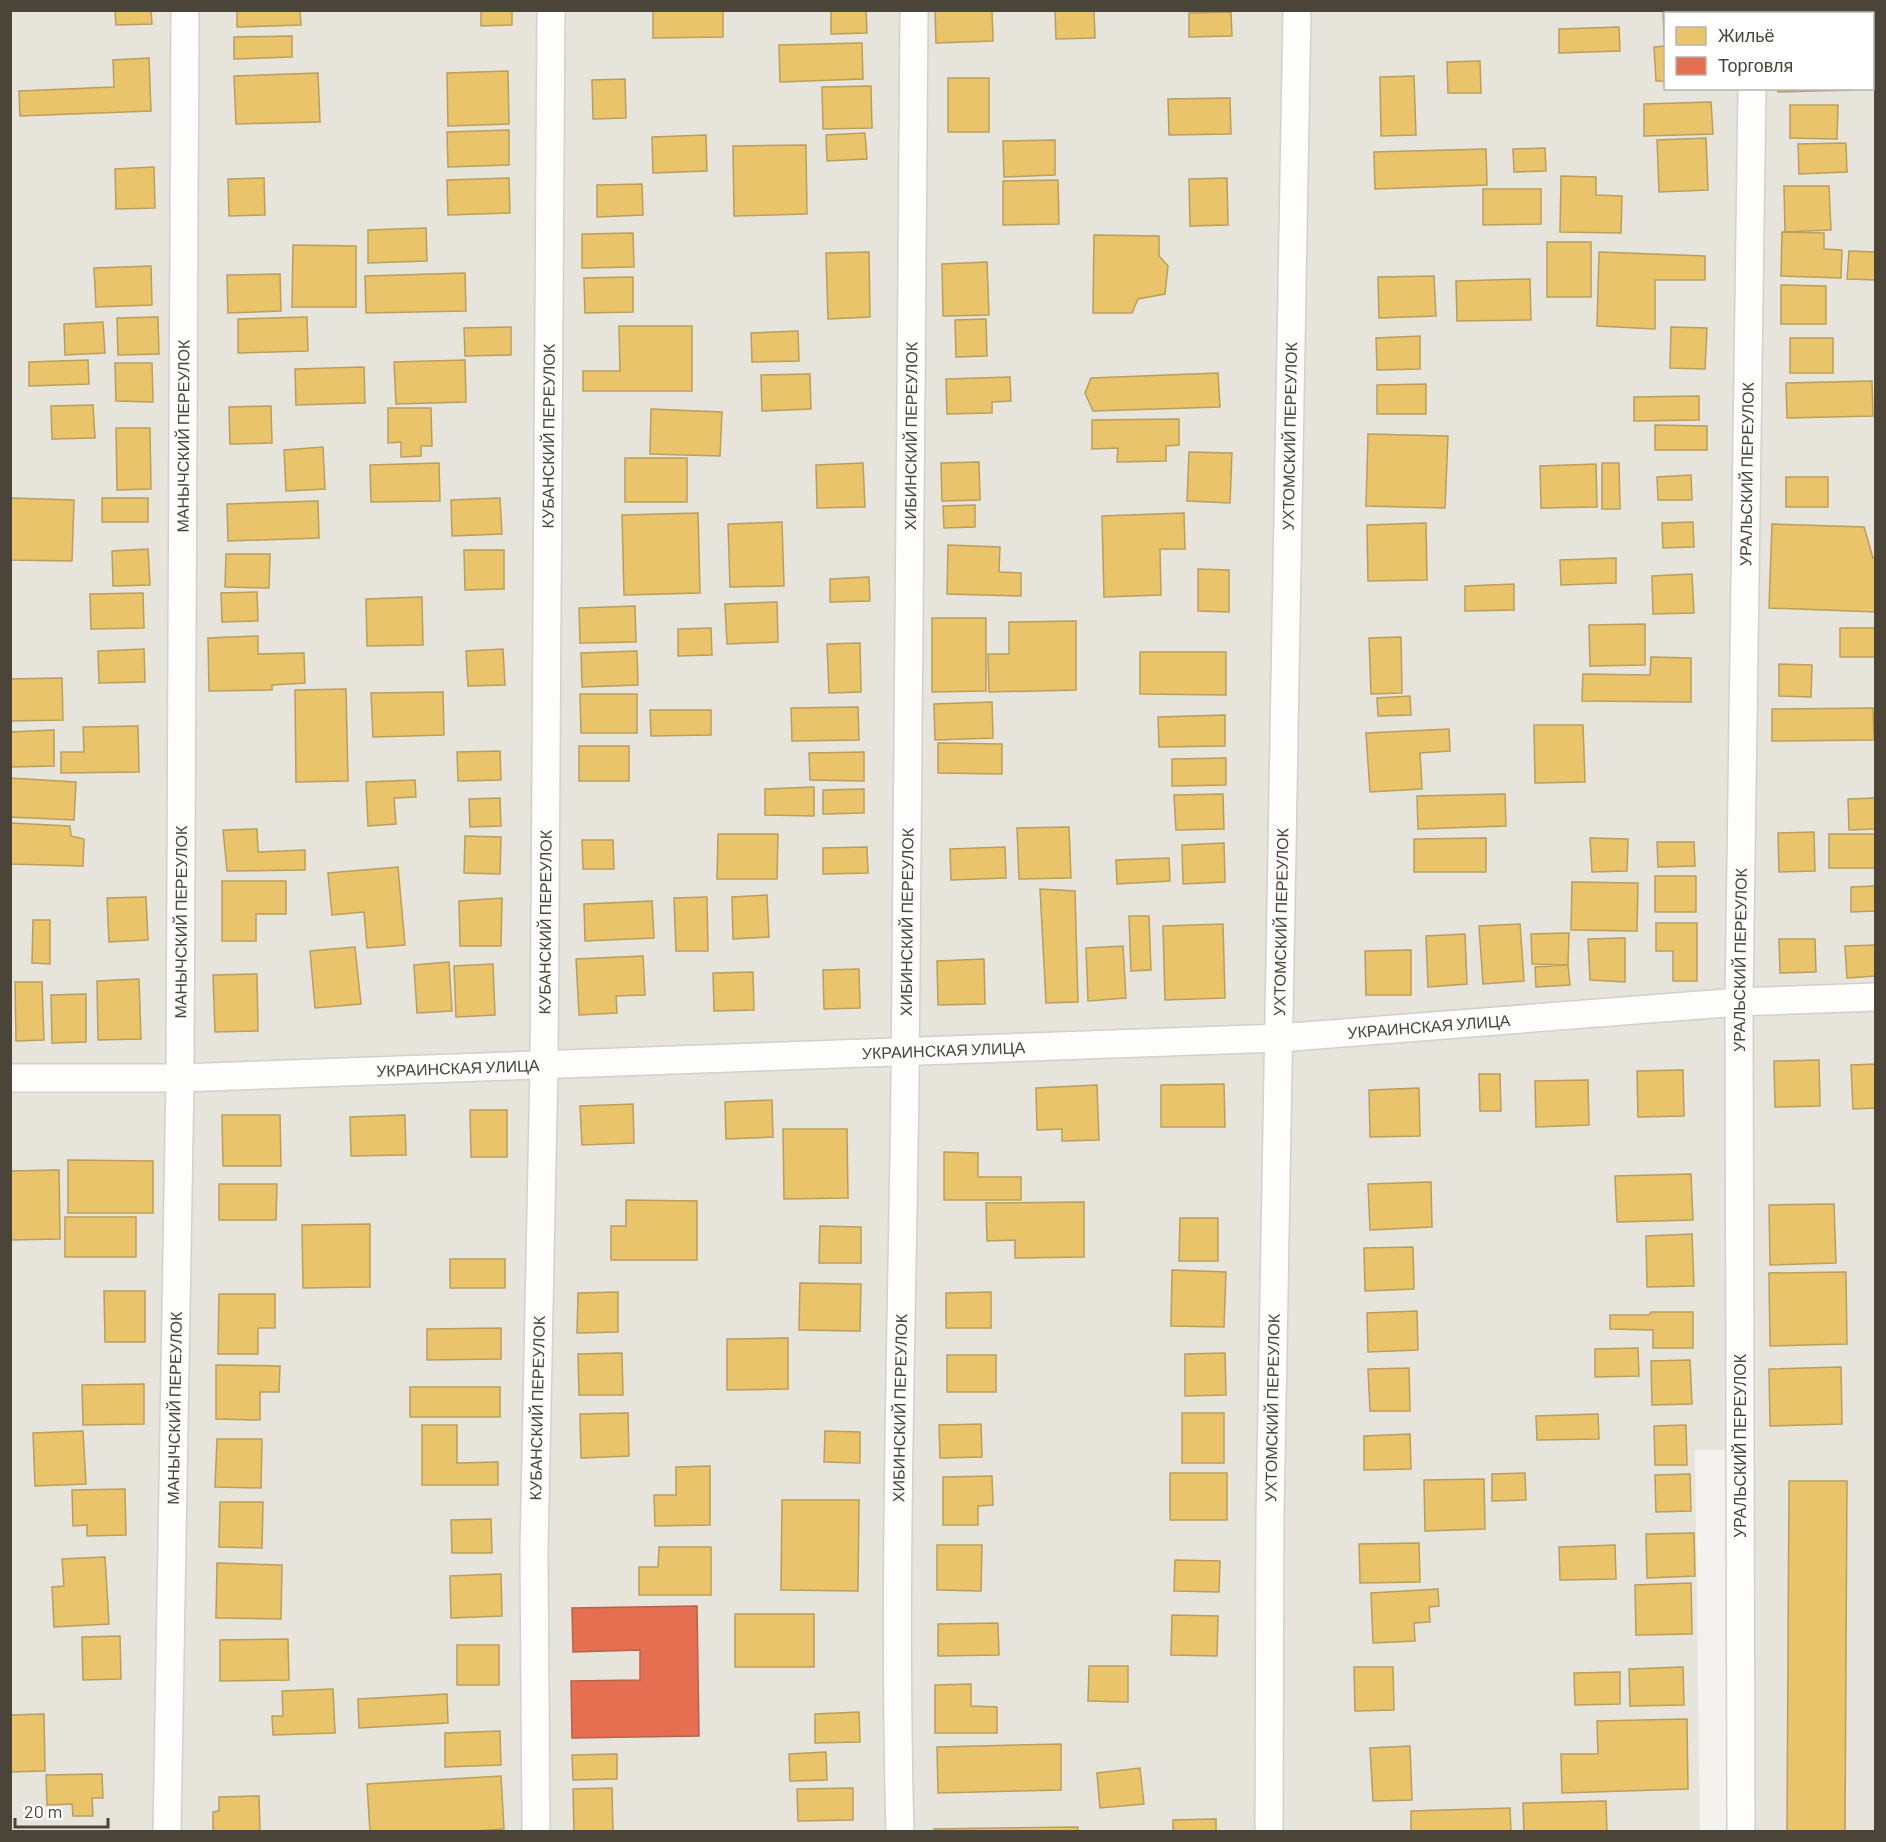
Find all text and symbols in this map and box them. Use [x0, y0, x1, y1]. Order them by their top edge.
legend [1664, 12, 1874, 90]
text: Жильё [1718, 24, 1775, 46]
text: Торговля [1718, 54, 1793, 76]
street label: МАНЫЧСКИЙ ПЕРЕУЛОК [173, 339, 192, 533]
street label: ХИБИНСКИЙ ПЕРЕУЛОК [900, 341, 920, 530]
street label: УХТОМСКИЙ ПЕРЕУЛОК [1278, 341, 1300, 530]
street label: КУБАНСКИЙ ПЕРЕУЛОК [538, 343, 558, 528]
street label: УРАЛЬСКИЙ ПЕРЕУЛОК [1735, 381, 1757, 566]
street label: МАНЫЧСКИЙ ПЕРЕУЛОК [170, 825, 190, 1019]
street label: ХИБИНСКИЙ ПЕРЕУЛОК [896, 827, 917, 1016]
street label: УХТОМСКИЙ ПЕРЕУЛОК [1269, 827, 1291, 1016]
street label: КУБАНСКИЙ ПЕРЕУЛОК [534, 829, 555, 1014]
street label: УРАЛЬСКИЙ ПЕРЕУЛОК [1729, 867, 1750, 1052]
street label: УКРАИНСКАЯ УЛИЦА [1347, 1010, 1511, 1042]
street label: УКРАИНСКАЯ УЛИЦА [862, 1037, 1026, 1062]
street label: УКРАИНСКАЯ УЛИЦА [376, 1055, 540, 1080]
street label: МАНЫЧСКИЙ ПЕРЕУЛОК [163, 1311, 185, 1505]
street label: ХИБИНСКИЙ ПЕРЕУЛОК [888, 1313, 910, 1502]
street label: УХТОМСКИЙ ПЕРЕУЛОК [1260, 1313, 1283, 1502]
street label: КУБАНСКИЙ ПЕРЕУЛОК [525, 1315, 548, 1501]
street label: УРАЛЬСКИЙ ПЕРЕУЛОК [1730, 1353, 1749, 1538]
scale bar [15, 1791, 108, 1829]
text: 20 m [24, 1800, 62, 1822]

